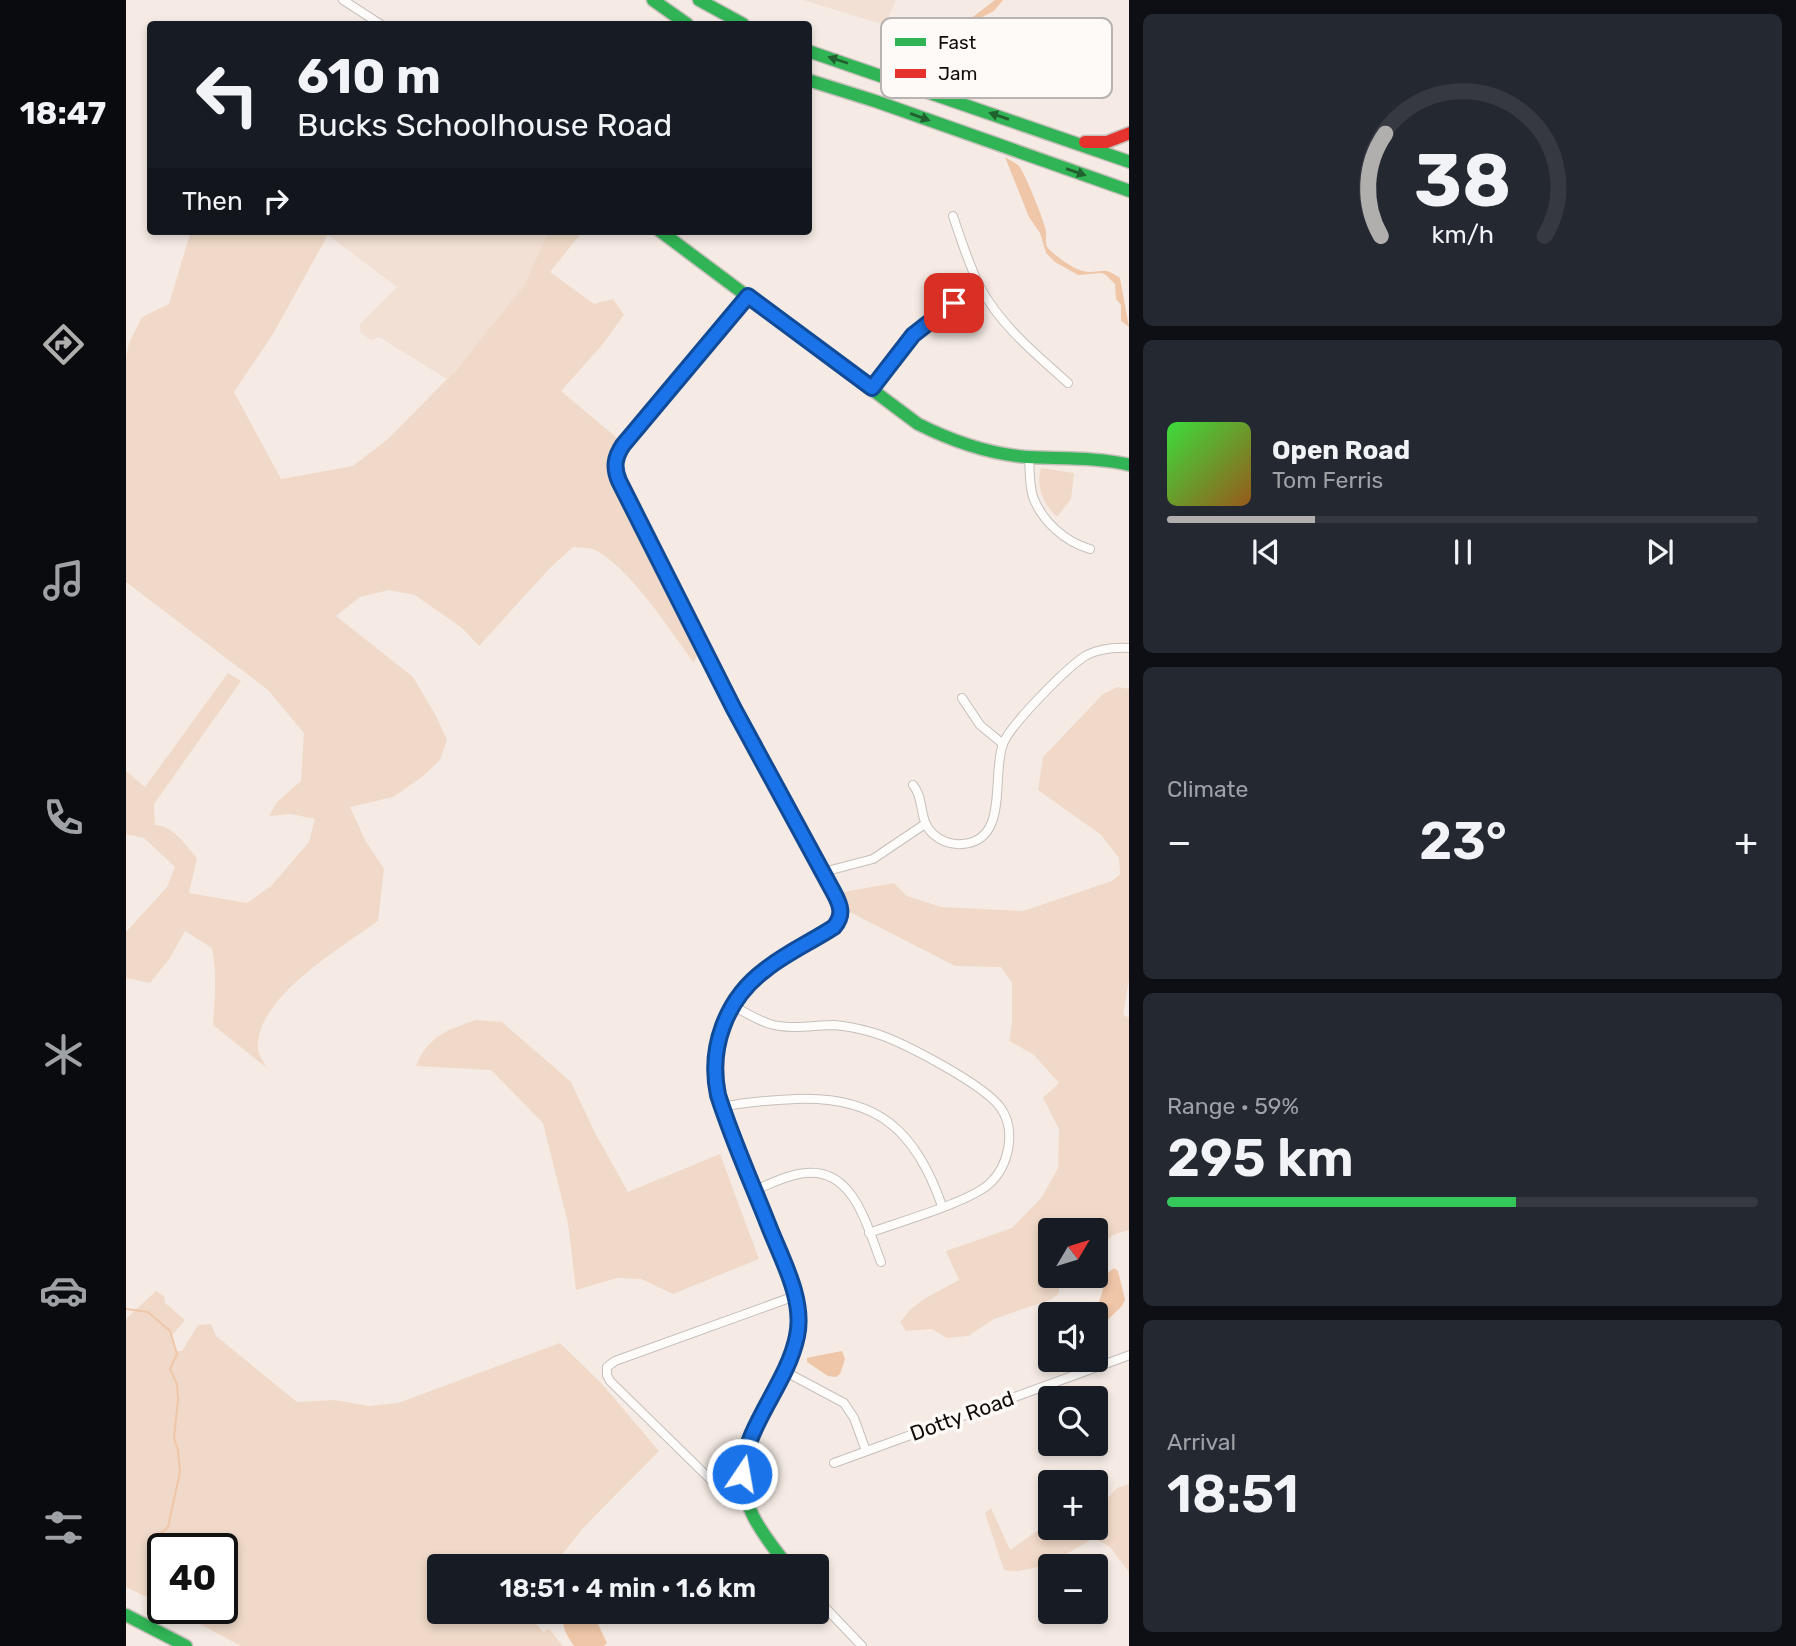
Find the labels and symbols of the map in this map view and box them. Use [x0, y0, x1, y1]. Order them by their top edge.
legend [881, 18, 1112, 98]
text: Fast [938, 31, 977, 54]
one-way arrow [827, 54, 848, 65]
text: Jam [938, 62, 977, 85]
one-way arrow [988, 111, 1009, 122]
one-way arrow [909, 112, 930, 123]
one-way arrow [1066, 167, 1087, 178]
pin [924, 273, 984, 333]
north arrow [1038, 1218, 1108, 1288]
street label: Dotty Road [906, 1385, 1017, 1446]
position arrow [705, 1437, 779, 1511]
speed limit sign: 40 [147, 1533, 238, 1624]

